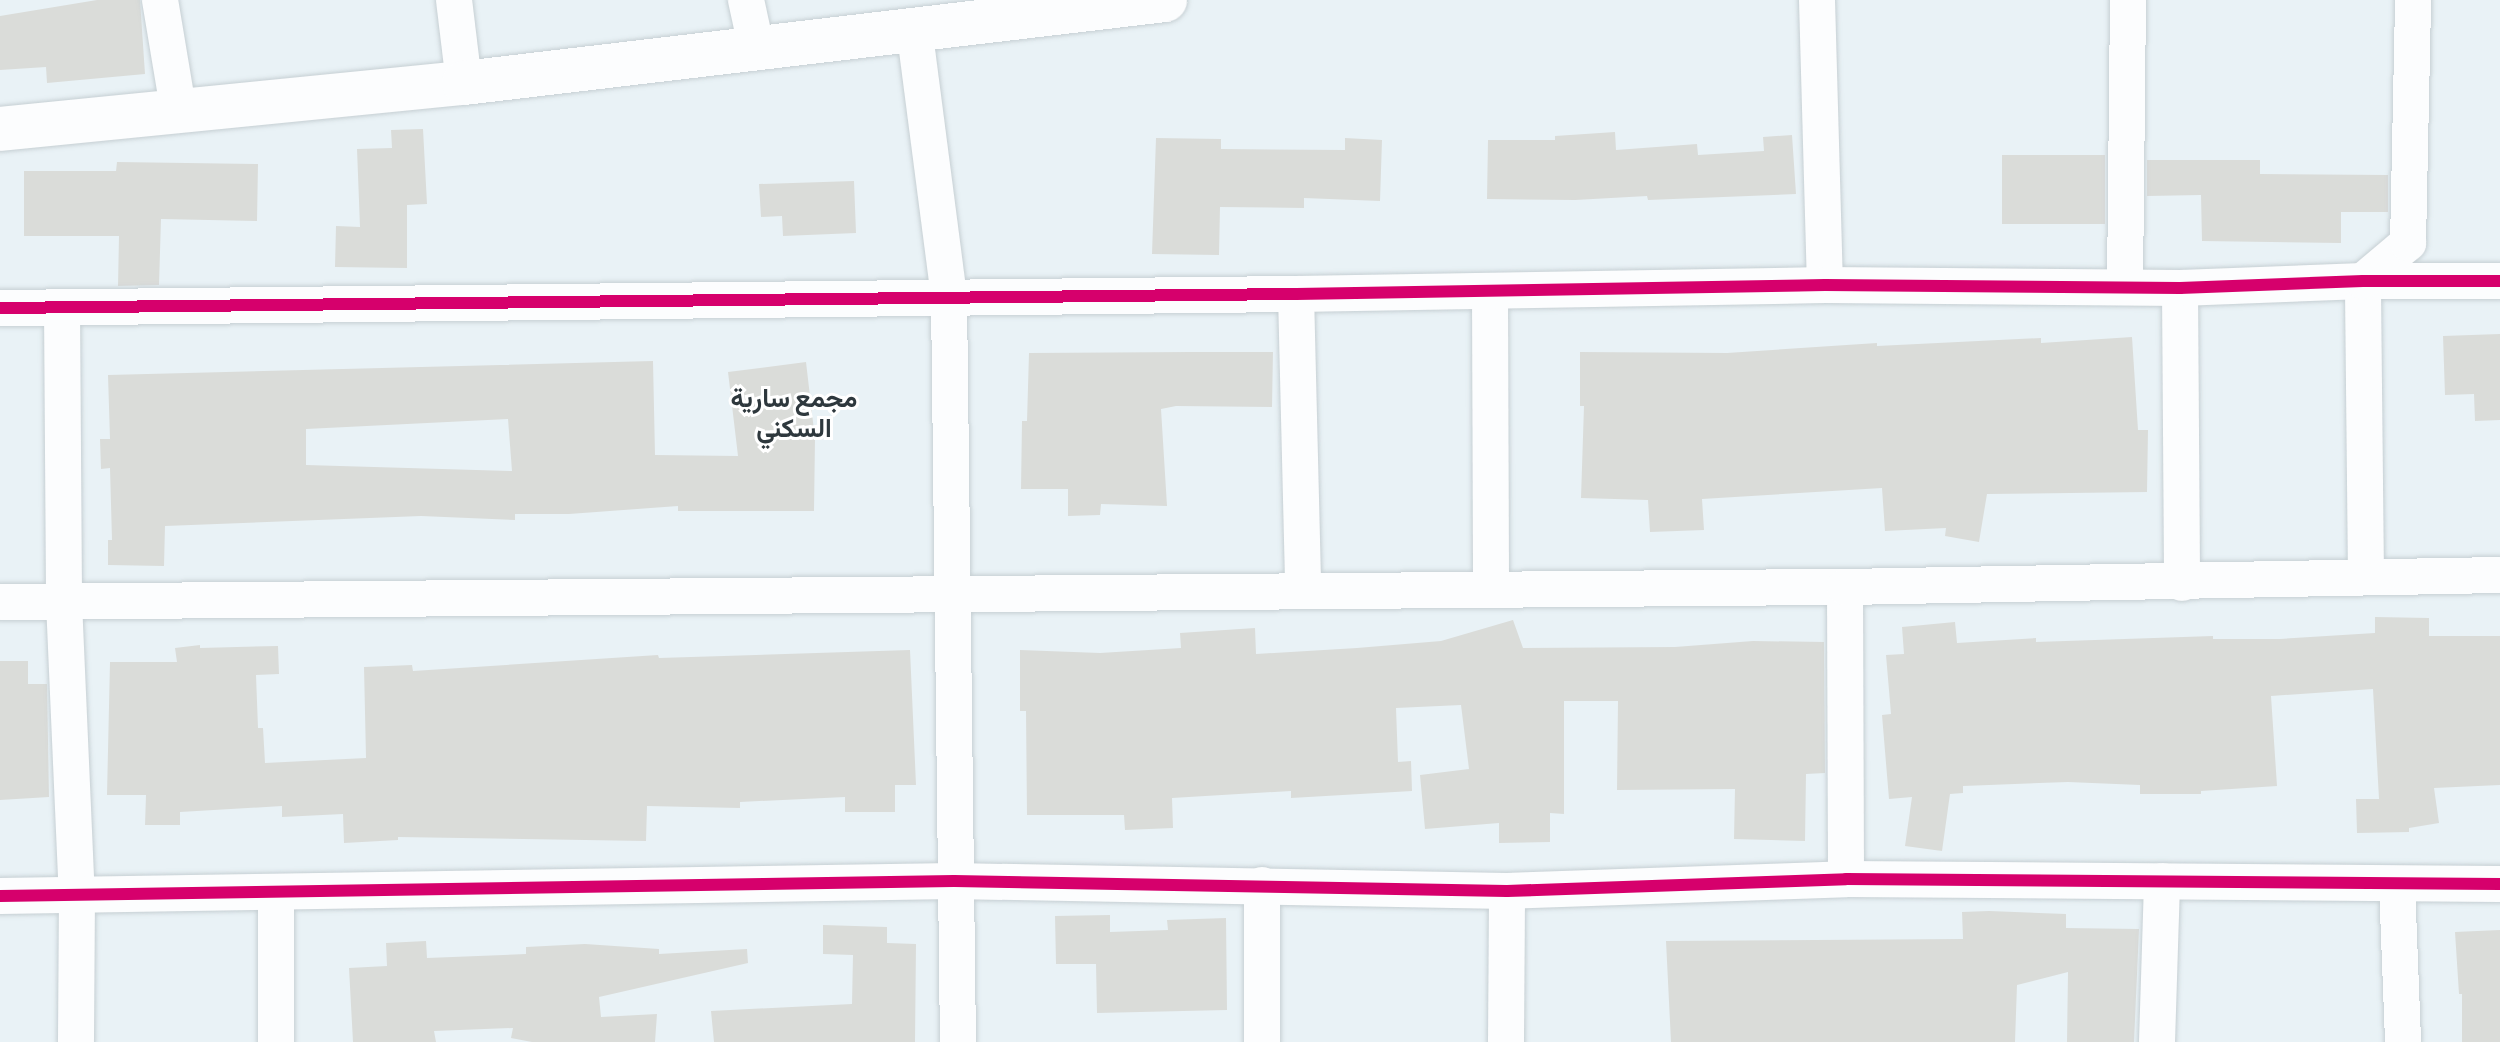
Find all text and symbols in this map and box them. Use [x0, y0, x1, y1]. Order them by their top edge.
district label: مجمع سارية السكني [731, 383, 857, 444]

